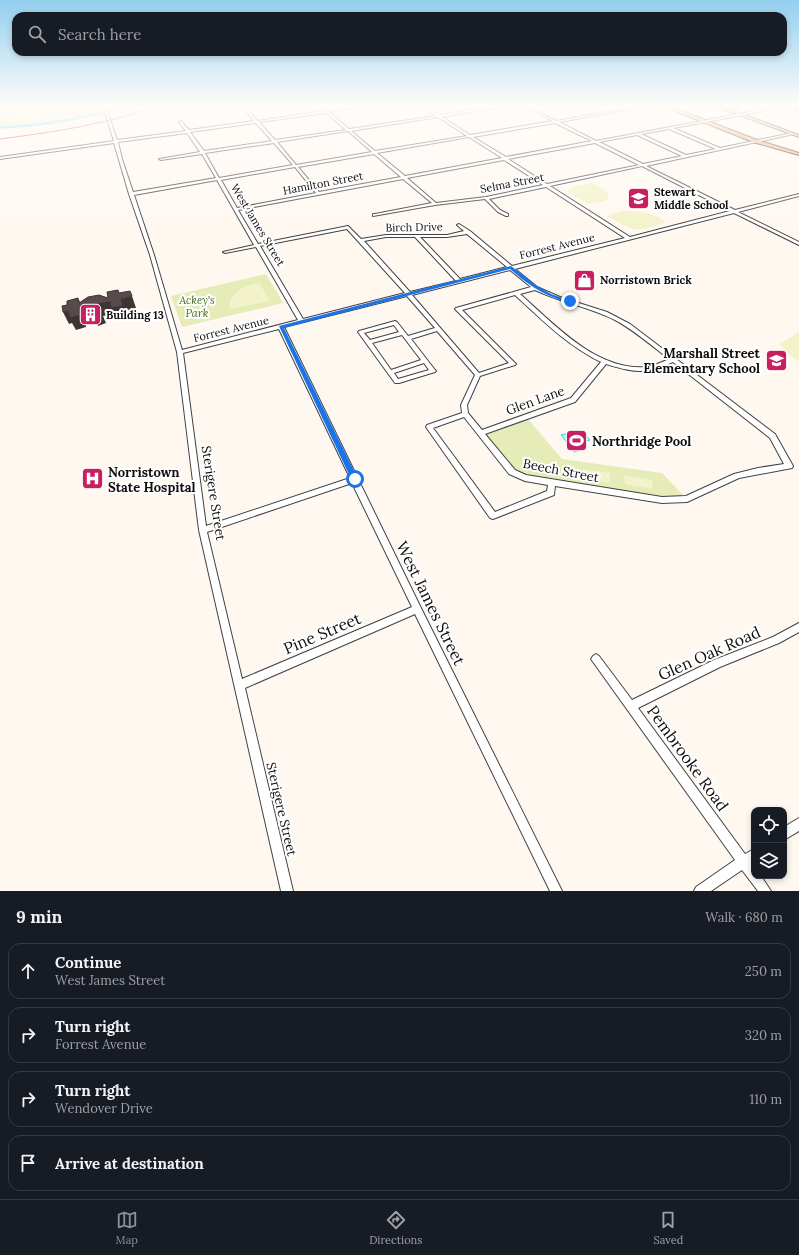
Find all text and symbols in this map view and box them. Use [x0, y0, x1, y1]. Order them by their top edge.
search box [12, 12, 787, 56]
icon: search [26, 23, 48, 45]
text: Search here [58, 25, 141, 44]
street label: Hamilton Street [282, 168, 365, 198]
street label: Selma Street [479, 170, 546, 196]
street label: West James Street [228, 181, 288, 269]
school or university icon: Stewart Middle School [625, 185, 651, 211]
place label: Stewart Middle School [654, 185, 729, 212]
street label: Birch Drive [385, 219, 443, 234]
street label: Forrest Avenue [518, 230, 596, 262]
shop icon: Norristown Brick [572, 267, 598, 293]
place label: Norristown Brick [600, 273, 692, 287]
route end [561, 292, 579, 310]
park label: Ackey's Park [178, 293, 215, 320]
building icon: Building 13 [78, 302, 104, 328]
place label: Building 13 [106, 308, 164, 322]
street label: Forrest Avenue [192, 313, 270, 345]
place label: Marshall Street Elementary School [643, 345, 761, 377]
school or university icon: Marshall Street Elementary School [763, 347, 789, 373]
street label: Glen Lane [503, 382, 567, 419]
sports icon: Northridge Pool [563, 428, 589, 454]
place label: Northridge Pool [592, 433, 691, 450]
street label: Sterigere Street [198, 444, 229, 542]
street label: Beech Street [521, 455, 600, 486]
place label: Norristown State Hospital [108, 464, 196, 496]
hospital icon: Norristown State Hospital [80, 466, 106, 492]
route start [346, 470, 364, 488]
street label: West James Street [392, 538, 470, 669]
street label: Pine Street [280, 607, 364, 658]
street label: Glen Oak Road [655, 621, 764, 685]
street label: Pembrooke Road [643, 701, 733, 815]
street label: Sterigere Street [262, 761, 301, 858]
map controls [751, 807, 787, 879]
button: locate [751, 807, 787, 843]
button: layers [751, 843, 787, 879]
text: 9 min [16, 906, 62, 928]
text: Walk · 680 m [705, 909, 783, 926]
text: Continue [55, 953, 121, 972]
icon: ahead [17, 960, 39, 982]
text: 250 m [745, 963, 782, 980]
text: West James Street [55, 972, 165, 989]
text: Turn right [55, 1017, 131, 1036]
icon: right [17, 1024, 39, 1046]
text: 320 m [745, 1027, 782, 1044]
text: Forrest Avenue [55, 1036, 146, 1053]
text: Turn right [55, 1081, 131, 1100]
icon: right [17, 1088, 39, 1110]
text: 110 m [749, 1091, 782, 1108]
text: Wendover Drive [55, 1100, 153, 1117]
icon: arrive [17, 1152, 39, 1174]
text: Arrive at destination [55, 1154, 204, 1173]
tab: Map [116, 1209, 138, 1247]
tab: Directions [369, 1209, 422, 1247]
tab: Saved [654, 1209, 683, 1247]

